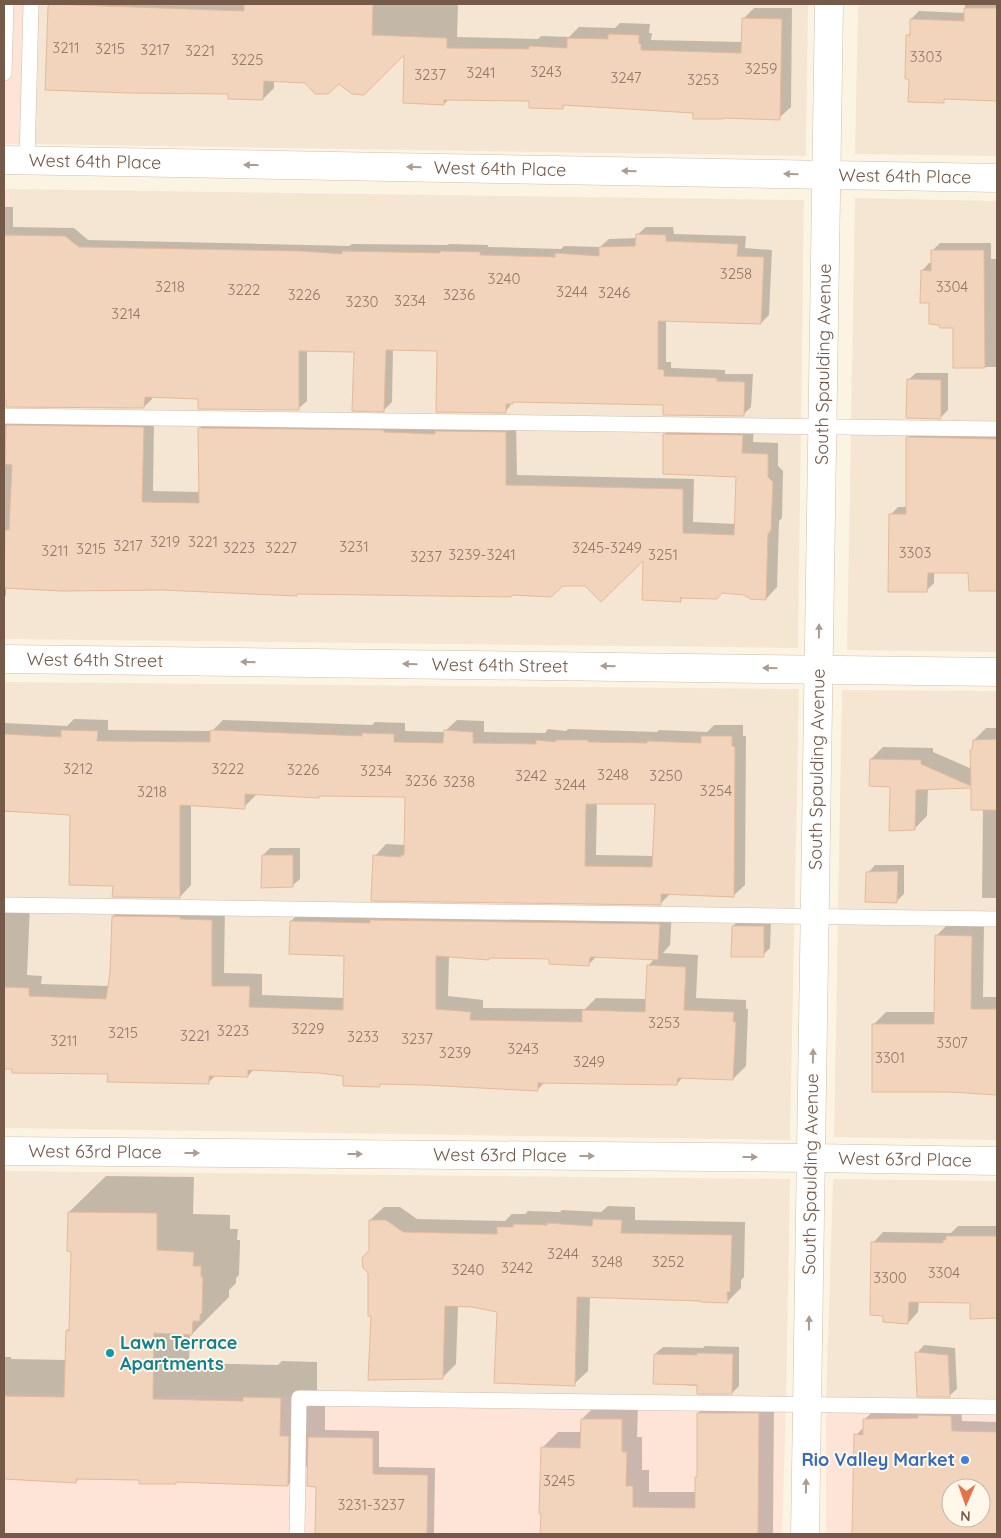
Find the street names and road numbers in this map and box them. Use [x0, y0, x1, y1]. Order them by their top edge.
street label: West 64th Place [28, 148, 162, 174]
street label: West 64th Place [433, 156, 567, 181]
street label: West 64th Place [838, 163, 971, 189]
street label: South Spaulding Avenue [810, 263, 836, 465]
street label: West 64th Street [26, 647, 164, 672]
street label: West 64th Street [431, 653, 568, 677]
street label: South Spaulding Avenue [803, 668, 830, 870]
street label: South Spaulding Avenue [797, 1073, 823, 1275]
street label: West 63rd Place [28, 1139, 162, 1163]
street label: West 63rd Place [433, 1143, 567, 1167]
street label: West 63rd Place [838, 1146, 972, 1172]

